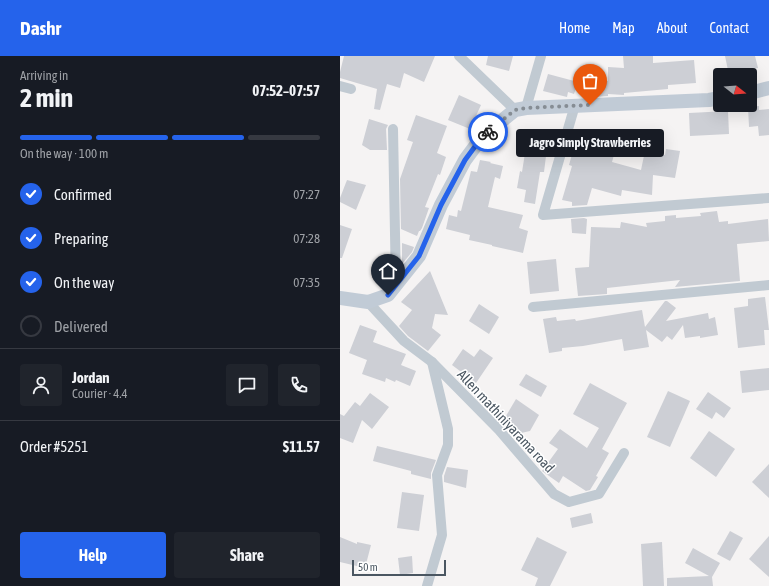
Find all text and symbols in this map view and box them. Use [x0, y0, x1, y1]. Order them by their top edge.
text: Dashr [20, 17, 61, 39]
text: Home [559, 20, 590, 36]
text: Map [612, 20, 635, 36]
text: About [657, 20, 688, 36]
text: Contact [710, 20, 749, 36]
pin [573, 64, 607, 105]
text: Arriving in [20, 68, 68, 83]
north arrow [713, 68, 757, 112]
map controls [713, 68, 757, 112]
icon: bag [579, 70, 601, 92]
text: 07:52–07:57 [252, 82, 320, 99]
text: 2 min [20, 83, 73, 113]
courier [468, 112, 508, 152]
icon: bike [477, 121, 499, 143]
callout: Jagro Simply Strawberries [516, 129, 664, 157]
text: Jagro Simply Strawberries [529, 135, 651, 150]
text: On the way · 100 m [20, 146, 108, 161]
icon: check [20, 183, 42, 205]
text: Confirmed [54, 186, 112, 203]
text: 07:27 [293, 187, 320, 202]
icon: check [20, 227, 42, 249]
text: Preparing [54, 230, 108, 247]
text: 07:28 [293, 231, 320, 246]
pin [371, 254, 405, 295]
icon: home [377, 260, 399, 282]
icon: check [20, 271, 42, 293]
text: On the way [54, 274, 115, 291]
text: 07:35 [293, 275, 320, 290]
text: Delivered [54, 318, 108, 335]
button: person [20, 364, 62, 406]
button: chat [226, 364, 268, 406]
button: phone [278, 364, 320, 406]
street label: Allen mathiniyarama road [454, 366, 558, 476]
text: Jordan [72, 369, 110, 386]
text: Courier · 4.4 [72, 386, 128, 401]
text: Order #5251 [20, 438, 88, 455]
text: $11.57 [283, 438, 320, 455]
button: Help [20, 532, 166, 578]
button: Share [174, 532, 320, 578]
scale bar [352, 558, 446, 577]
text: 50 m [358, 561, 378, 573]

